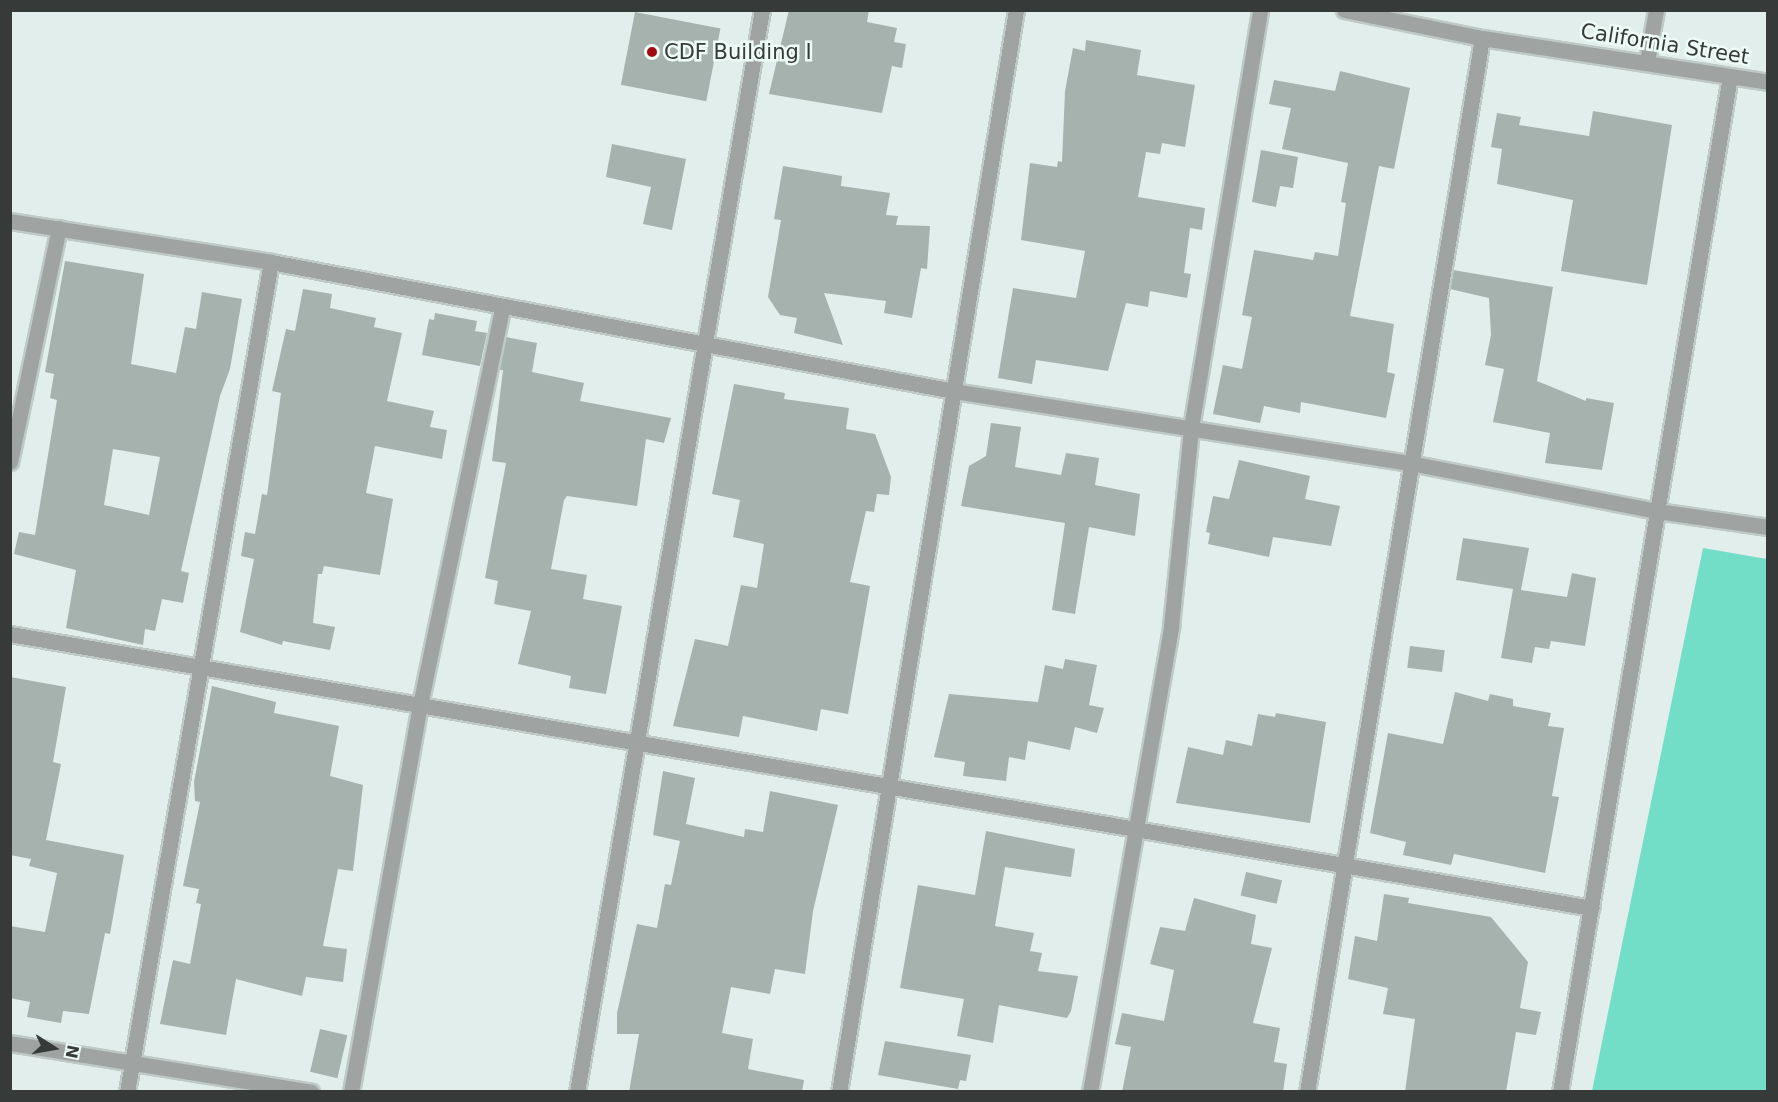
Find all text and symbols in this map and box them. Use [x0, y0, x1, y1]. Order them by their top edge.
street label: California Street [1579, 18, 1751, 70]
place label: CDF Building I [664, 39, 812, 65]
marker: CDF Building I [645, 45, 659, 59]
north arrow [24, 1018, 84, 1078]
text: N [62, 1043, 83, 1060]

